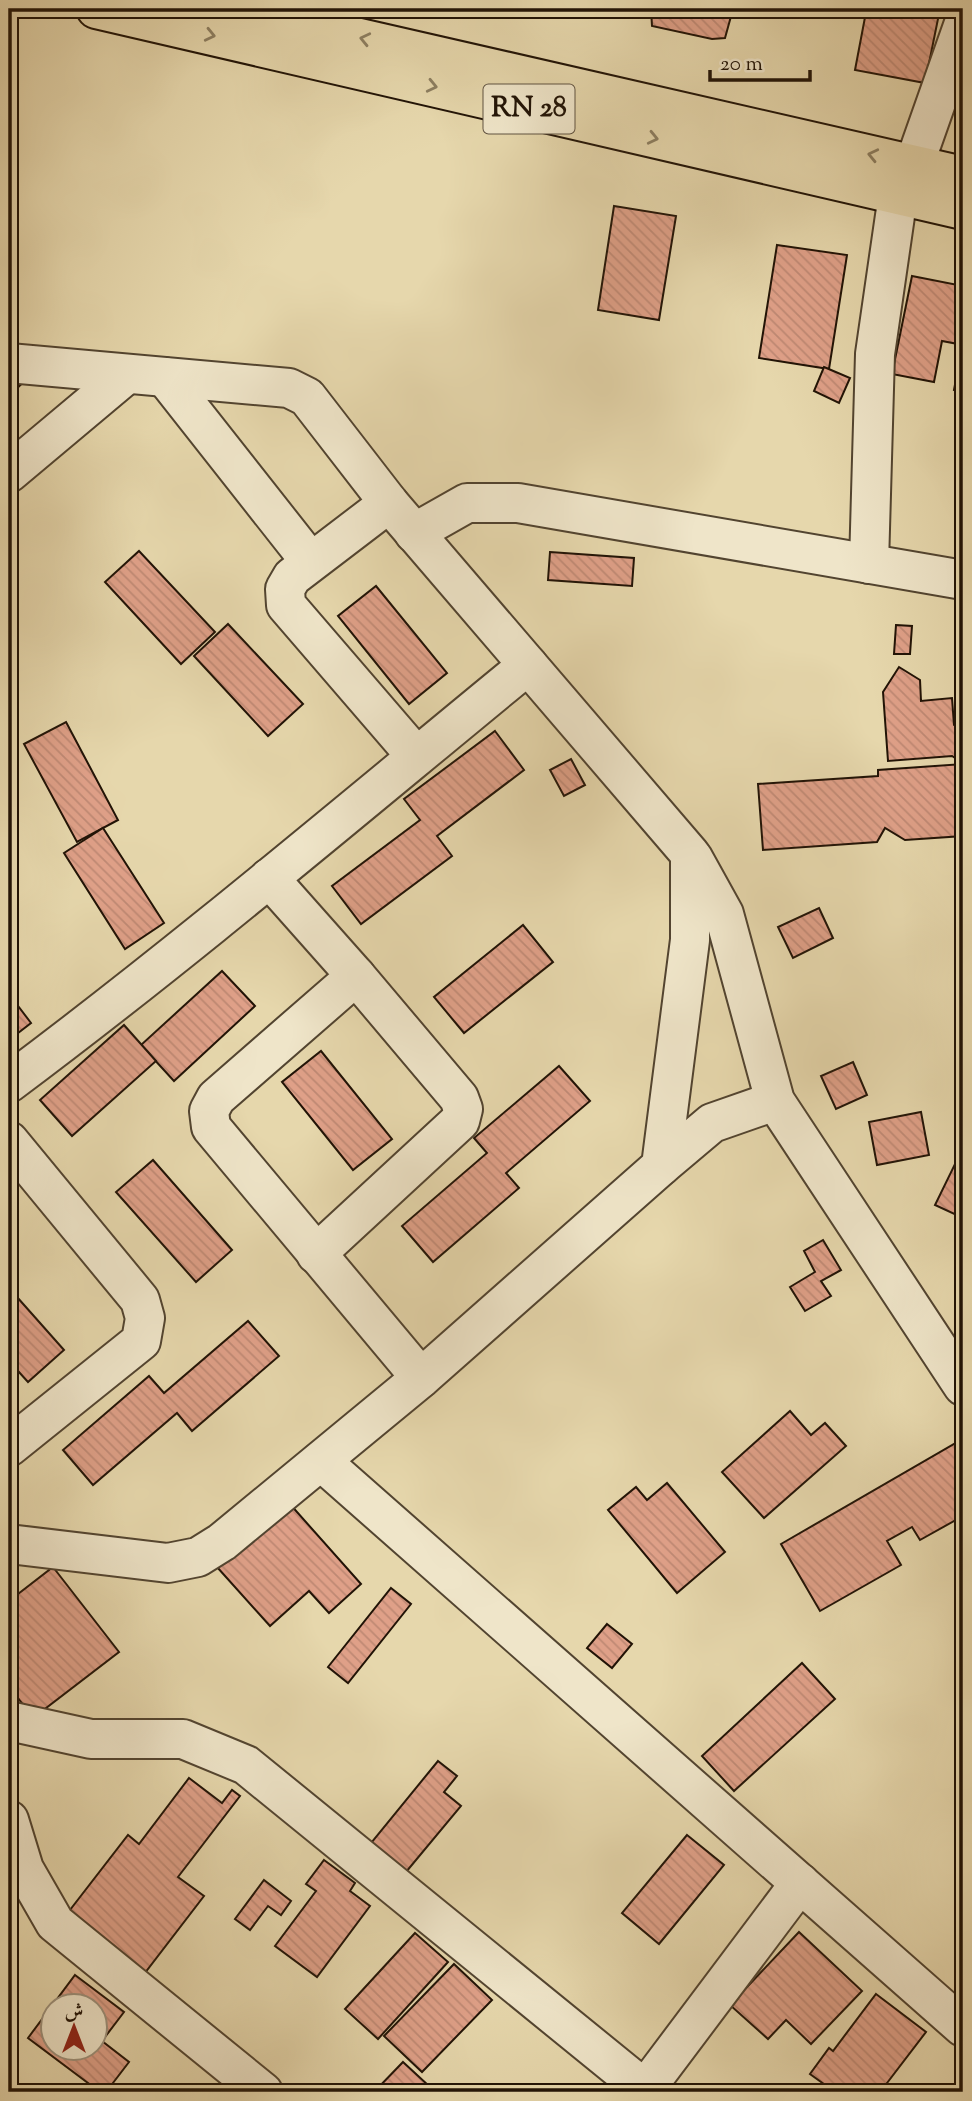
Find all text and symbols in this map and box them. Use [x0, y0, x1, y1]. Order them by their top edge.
one-way arrow [204, 27, 216, 41]
one-way arrow [359, 32, 371, 47]
scale bar [710, 38, 809, 82]
text: 20 m [720, 50, 763, 80]
one-way arrow [425, 78, 437, 93]
road number: RN 28 [484, 84, 574, 134]
one-way arrow [647, 130, 659, 144]
one-way arrow [867, 149, 879, 163]
north arrow [38, 1993, 108, 2062]
text: ش [65, 1999, 83, 2026]

